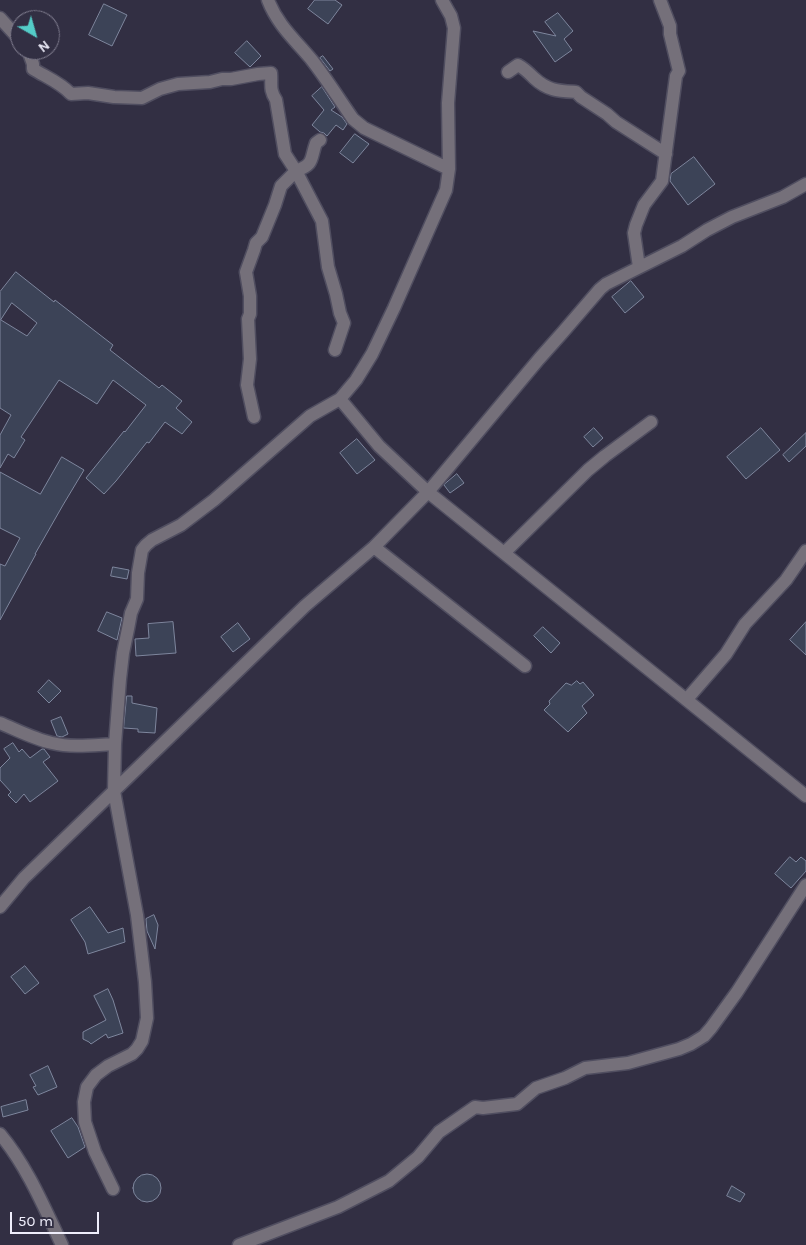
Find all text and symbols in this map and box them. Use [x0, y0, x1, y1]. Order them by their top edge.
north arrow [10, 10, 60, 60]
text: N [35, 37, 53, 56]
scale bar [12, 1202, 101, 1234]
text: 50 m [18, 1212, 53, 1230]

